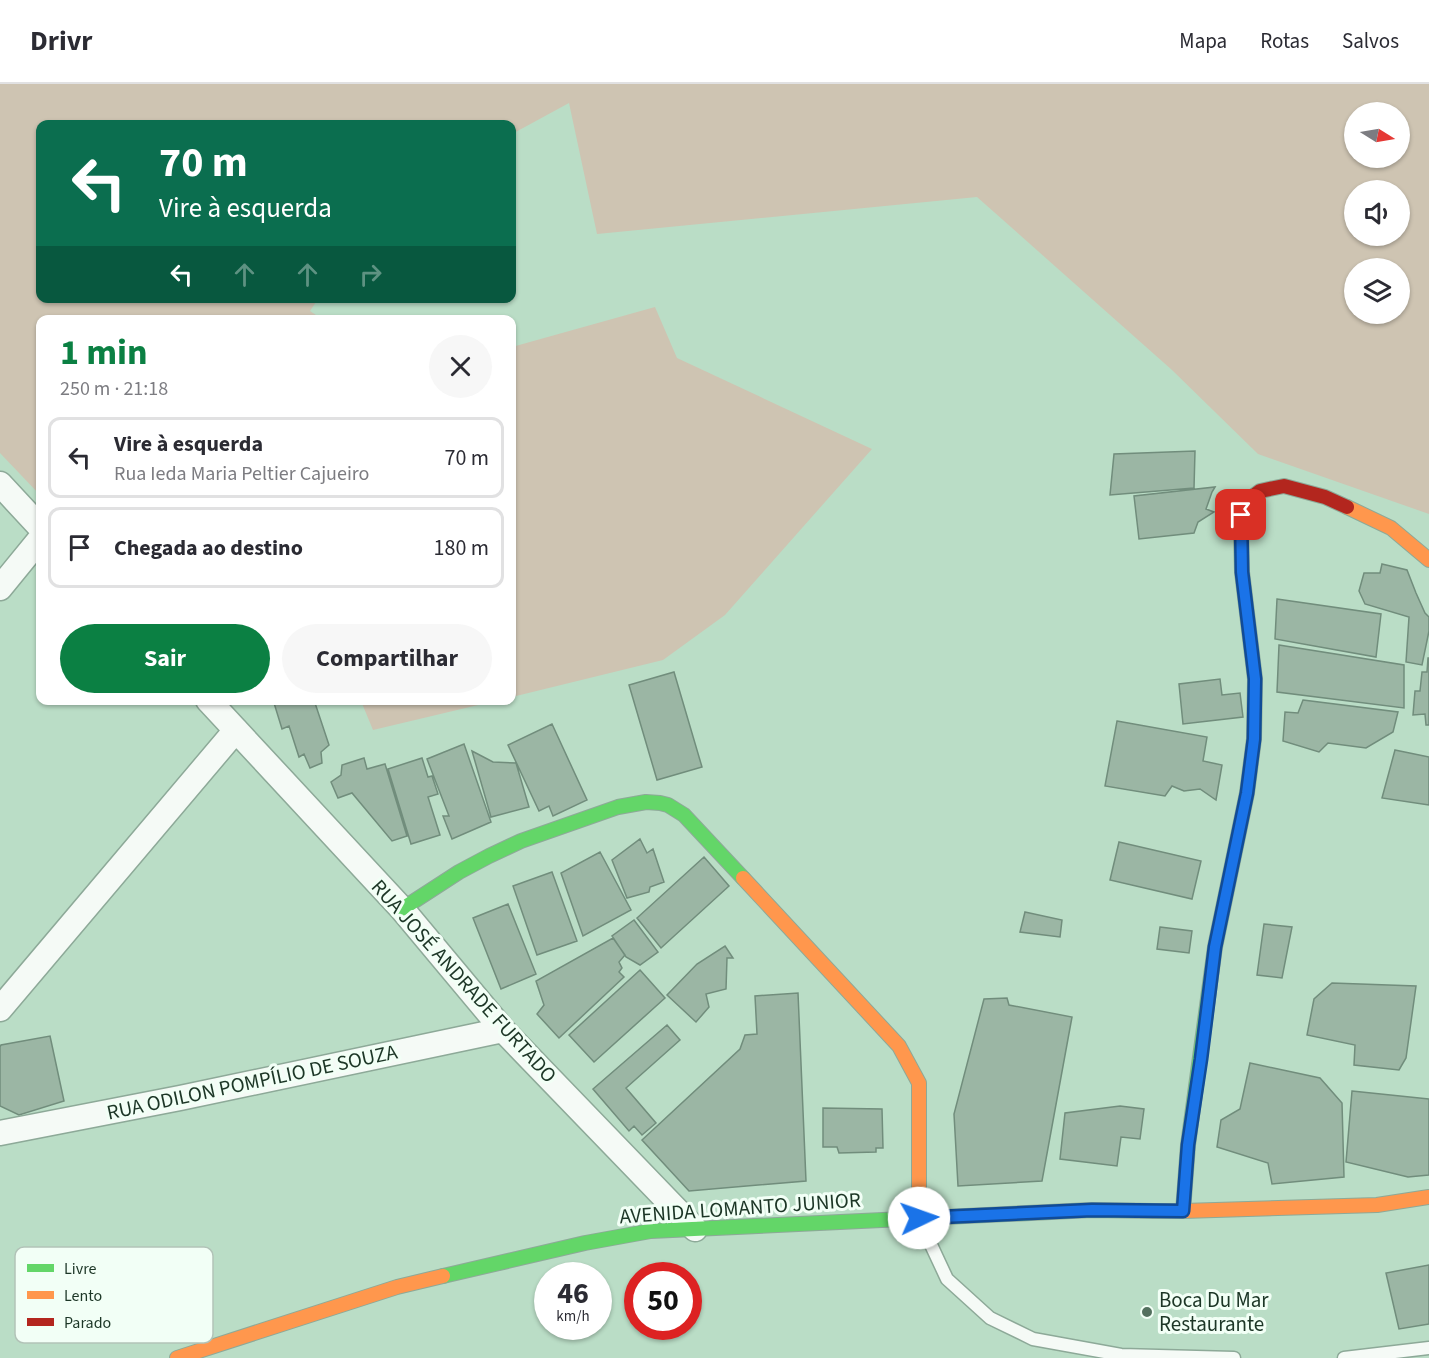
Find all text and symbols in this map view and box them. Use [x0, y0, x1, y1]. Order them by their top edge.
text: Drivr [30, 21, 92, 61]
text: Mapa [1179, 26, 1227, 56]
text: Rotas [1260, 26, 1309, 56]
text: Salvos [1342, 26, 1399, 56]
north arrow [1344, 102, 1410, 168]
map controls [1344, 102, 1410, 324]
text: 70 m [159, 133, 248, 193]
icon: left [60, 144, 138, 222]
button: sound [1344, 180, 1410, 246]
text: Vire à esquerda [159, 189, 332, 228]
icon: left [165, 258, 198, 291]
icon: ahead [228, 258, 261, 291]
icon: ahead [291, 258, 324, 291]
icon: right [354, 258, 387, 291]
button: layers [1344, 258, 1410, 324]
text: 1 min [60, 327, 148, 378]
button: close [429, 335, 492, 398]
text: 250 m · 21:18 [60, 375, 168, 403]
text: Vire à esquerda [114, 428, 263, 460]
icon: left [63, 441, 96, 474]
text: 70 m [444, 442, 489, 474]
text: Rua Ieda Maria Peltier Cajueiro [114, 460, 369, 488]
pin [1215, 489, 1266, 540]
icon: arrive [1224, 498, 1257, 531]
icon: arrive [63, 531, 96, 564]
text: Chegada ao destino [114, 532, 303, 564]
text: 180 m [434, 532, 489, 564]
button: Sair [60, 624, 270, 693]
button: Compartilhar [282, 624, 492, 693]
street label: RUA JOSÉ ANDRADE FURTADO [364, 873, 564, 1089]
street label: RUA ODILON POMPÍLIO DE SOUZA [104, 1036, 401, 1127]
street label: AVENIDA LOMANTO JUNIOR [618, 1185, 862, 1231]
position arrow [887, 1186, 951, 1250]
legend [15, 1247, 213, 1343]
text: Livre [64, 1258, 97, 1280]
speed limit sign: 50 [624, 1262, 702, 1340]
text: 46 [557, 1272, 589, 1315]
text: Lento [64, 1285, 102, 1307]
place label: Boca Du Mar Restaurante [1159, 1285, 1269, 1339]
marker: Boca Du Mar Restaurante [1140, 1305, 1154, 1319]
text: km/h [556, 1306, 590, 1327]
text: Parado [64, 1312, 111, 1334]

